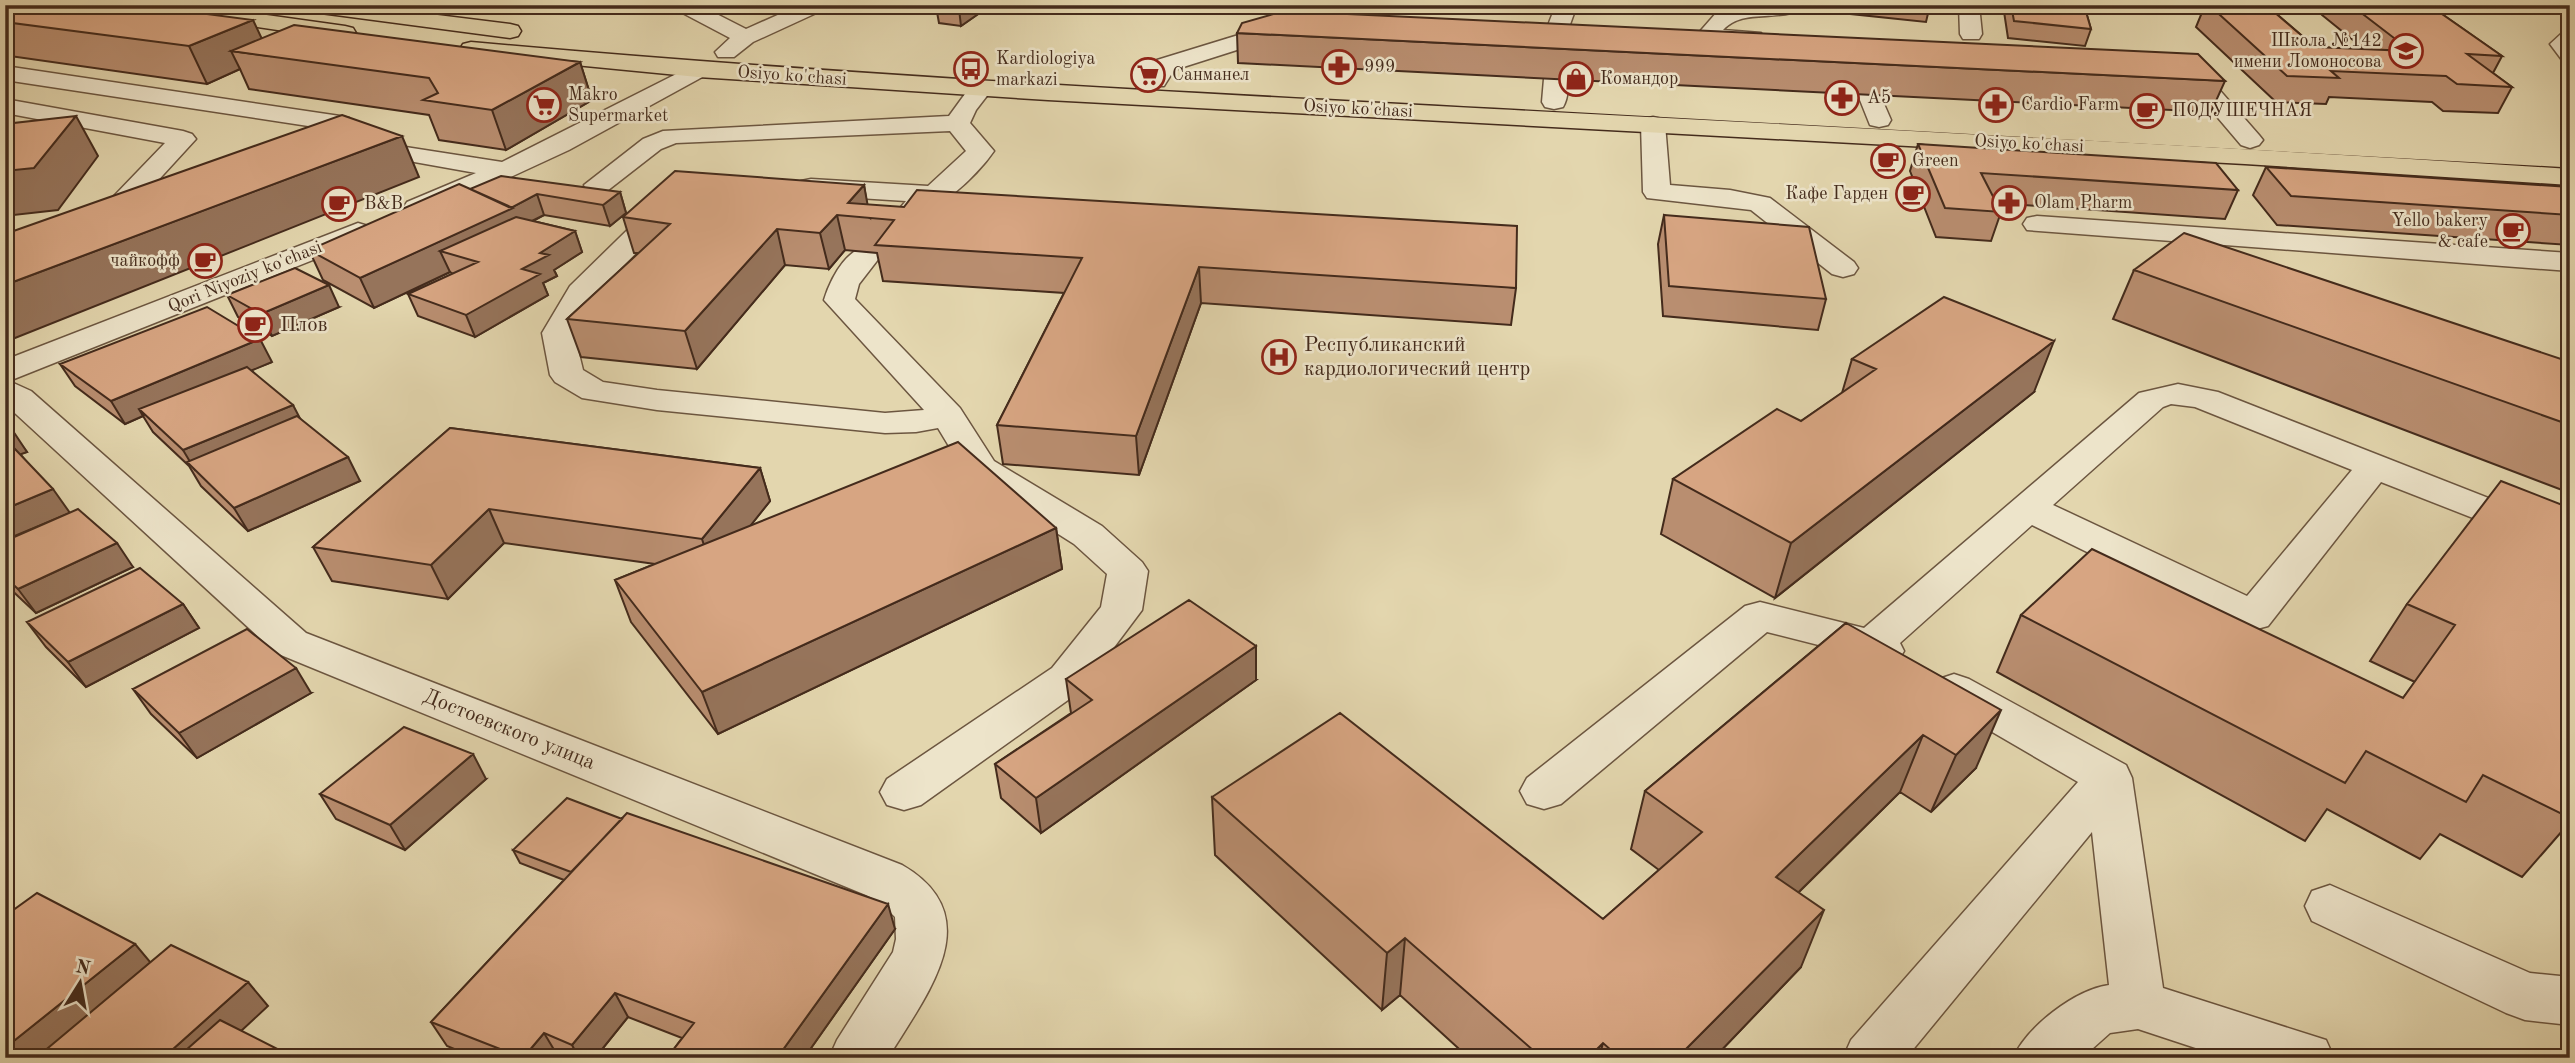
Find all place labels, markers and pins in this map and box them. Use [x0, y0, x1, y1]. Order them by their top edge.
place label: Школа №142 имени Ломоносова [2234, 32, 2382, 71]
school or university icon: Школа №142 имени Ломоносова [2387, 32, 2425, 70]
pharmacy icon: 999 [1320, 48, 1358, 86]
bus stop icon: Kardiologiya markazi [952, 50, 990, 88]
place label: Kardiologiya markazi [996, 50, 1095, 89]
supermarket icon: Санманел [1129, 56, 1167, 94]
place label: 999 [1364, 58, 1395, 76]
shop icon: Командор [1557, 60, 1595, 98]
place label: Санманел [1172, 66, 1249, 84]
place label: Командор [1600, 70, 1678, 88]
pharmacy icon: A5 [1823, 79, 1861, 117]
supermarket icon: Makro Supermarket [525, 86, 563, 124]
place label: Makro Supermarket [568, 86, 668, 125]
pharmacy icon: Cardio Farm [1977, 86, 2015, 124]
place label: A5 [1867, 89, 1891, 107]
cafe icon: ПОДУШЕЧНАЯ [2128, 92, 2166, 130]
place label: Cardio Farm [2021, 96, 2119, 114]
place label: ПОДУШЕЧНАЯ [2172, 102, 2312, 120]
cafe icon: Green [1869, 142, 1907, 180]
place label: Green [1912, 152, 1959, 170]
cafe icon: Кафе Гарден [1894, 175, 1932, 213]
pharmacy icon: Olam Pharm [1990, 184, 2028, 222]
cafe icon: B&B [320, 185, 358, 223]
place label: Кафе Гарден [1785, 185, 1888, 204]
place label: Olam Pharm [2034, 194, 2132, 212]
place label: B&B [364, 195, 403, 213]
place label: Yello bakery & cafe [2392, 212, 2488, 251]
cafe icon: Yello bakery & cafe [2494, 212, 2532, 250]
cafe icon: чайкофф [186, 242, 224, 280]
place label: чайкофф [111, 252, 180, 271]
cafe icon: Плов [236, 306, 274, 344]
place label: Плов [280, 315, 328, 336]
place label: Республиканский кардиологический центр [1304, 335, 1530, 380]
hospital icon: Республиканский кардиологический центр [1260, 338, 1298, 376]

